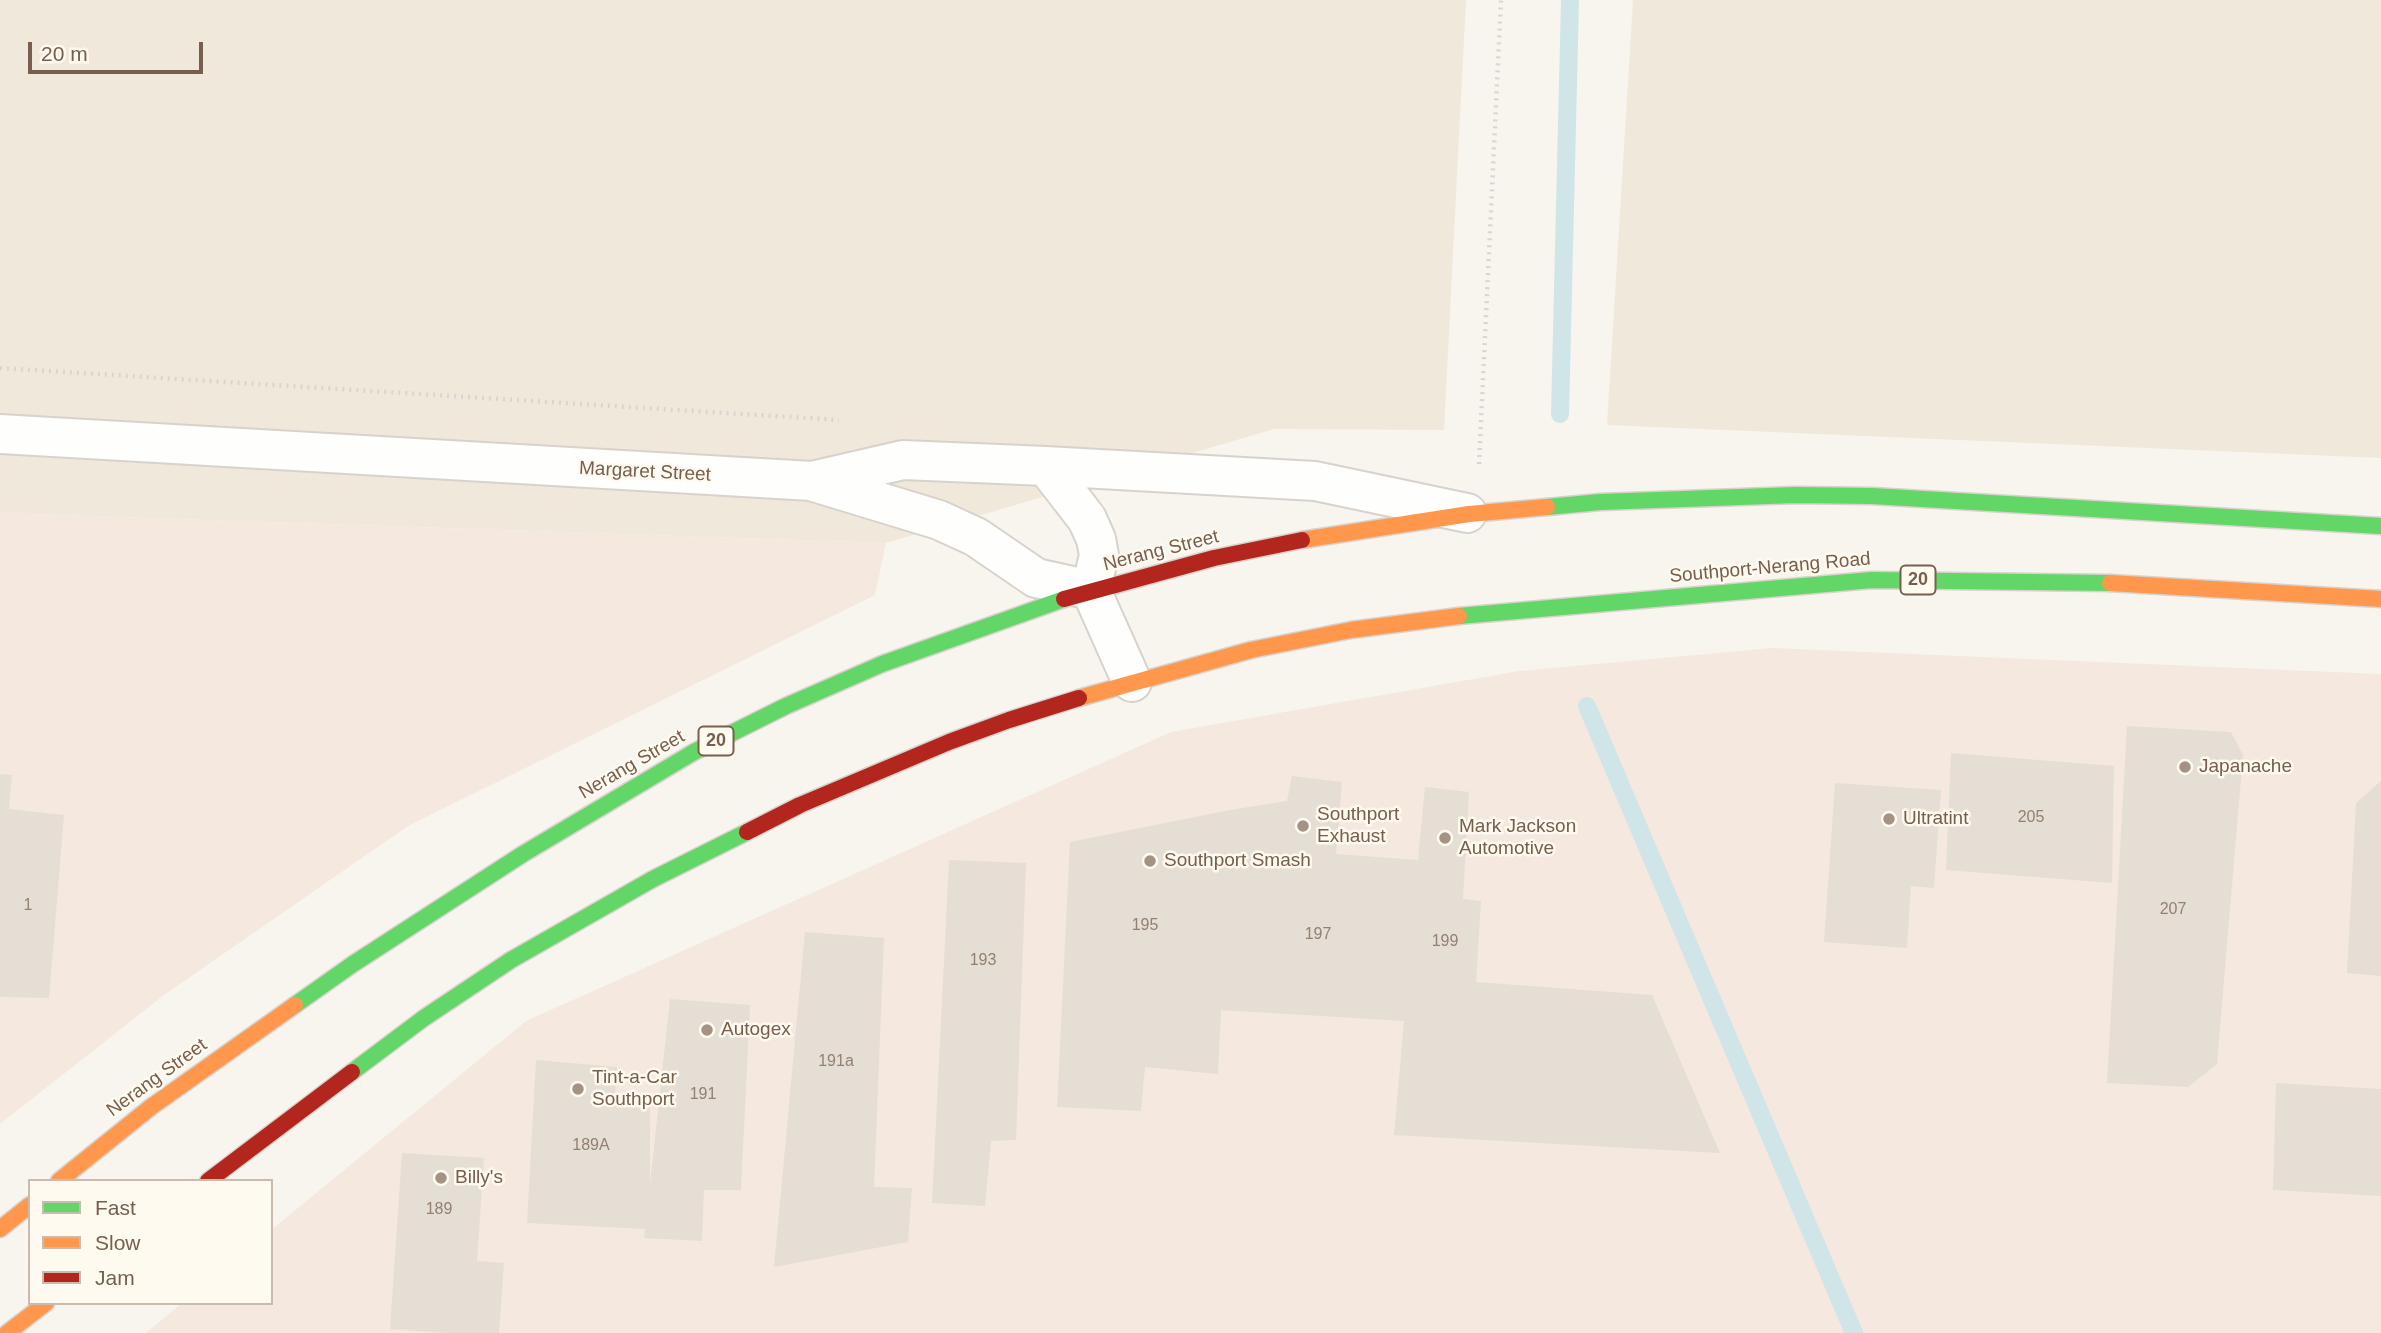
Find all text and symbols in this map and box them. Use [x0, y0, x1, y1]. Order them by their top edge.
scale bar [32, 28, 206, 72]
text: 20 m [41, 42, 88, 65]
street label: Margaret Street [578, 457, 712, 487]
street label: Nerang Street [1101, 526, 1221, 576]
street label: Southport-Nerang Road [1669, 548, 1871, 588]
road number: 20 [1900, 566, 1936, 594]
street label: Nerang Street [575, 726, 689, 804]
road number: 20 [698, 726, 734, 756]
place label: Japanache [2199, 756, 2292, 778]
marker: Japanache [2177, 759, 2193, 775]
place label: Southport Exhaust [1317, 804, 1399, 848]
place label: Ultratint [1903, 808, 1968, 830]
house number: 205 [2018, 808, 2044, 828]
marker: Ultratint [1881, 811, 1897, 827]
place label: Mark Jackson Automotive [1459, 816, 1576, 860]
marker: Southport Exhaust [1295, 818, 1311, 834]
marker: Mark Jackson Automotive [1437, 830, 1453, 846]
place label: Southport Smash [1164, 850, 1311, 872]
marker: Southport Smash [1142, 853, 1158, 869]
house number: 1 [24, 896, 32, 916]
house number: 207 [2160, 900, 2186, 920]
house number: 195 [1132, 916, 1158, 936]
house number: 197 [1305, 925, 1331, 945]
house number: 199 [1432, 932, 1458, 952]
house number: 193 [970, 951, 996, 971]
place label: Autogex [721, 1019, 791, 1041]
marker: Autogex [699, 1022, 715, 1038]
street label: Nerang Street [102, 1034, 212, 1122]
house number: 191a [818, 1052, 854, 1072]
place label: Tint-a-Car Southport [592, 1067, 677, 1111]
marker: Tint-a-Car Southport [570, 1081, 586, 1097]
house number: 191 [690, 1085, 716, 1105]
house number: 189A [572, 1136, 610, 1156]
place label: Billy's [455, 1167, 503, 1189]
marker: Billy's [433, 1170, 449, 1186]
legend [28, 1179, 273, 1305]
text: Fast [95, 1196, 136, 1219]
house number: 189 [426, 1200, 452, 1220]
text: Slow [95, 1231, 141, 1254]
text: Jam [95, 1266, 135, 1289]

